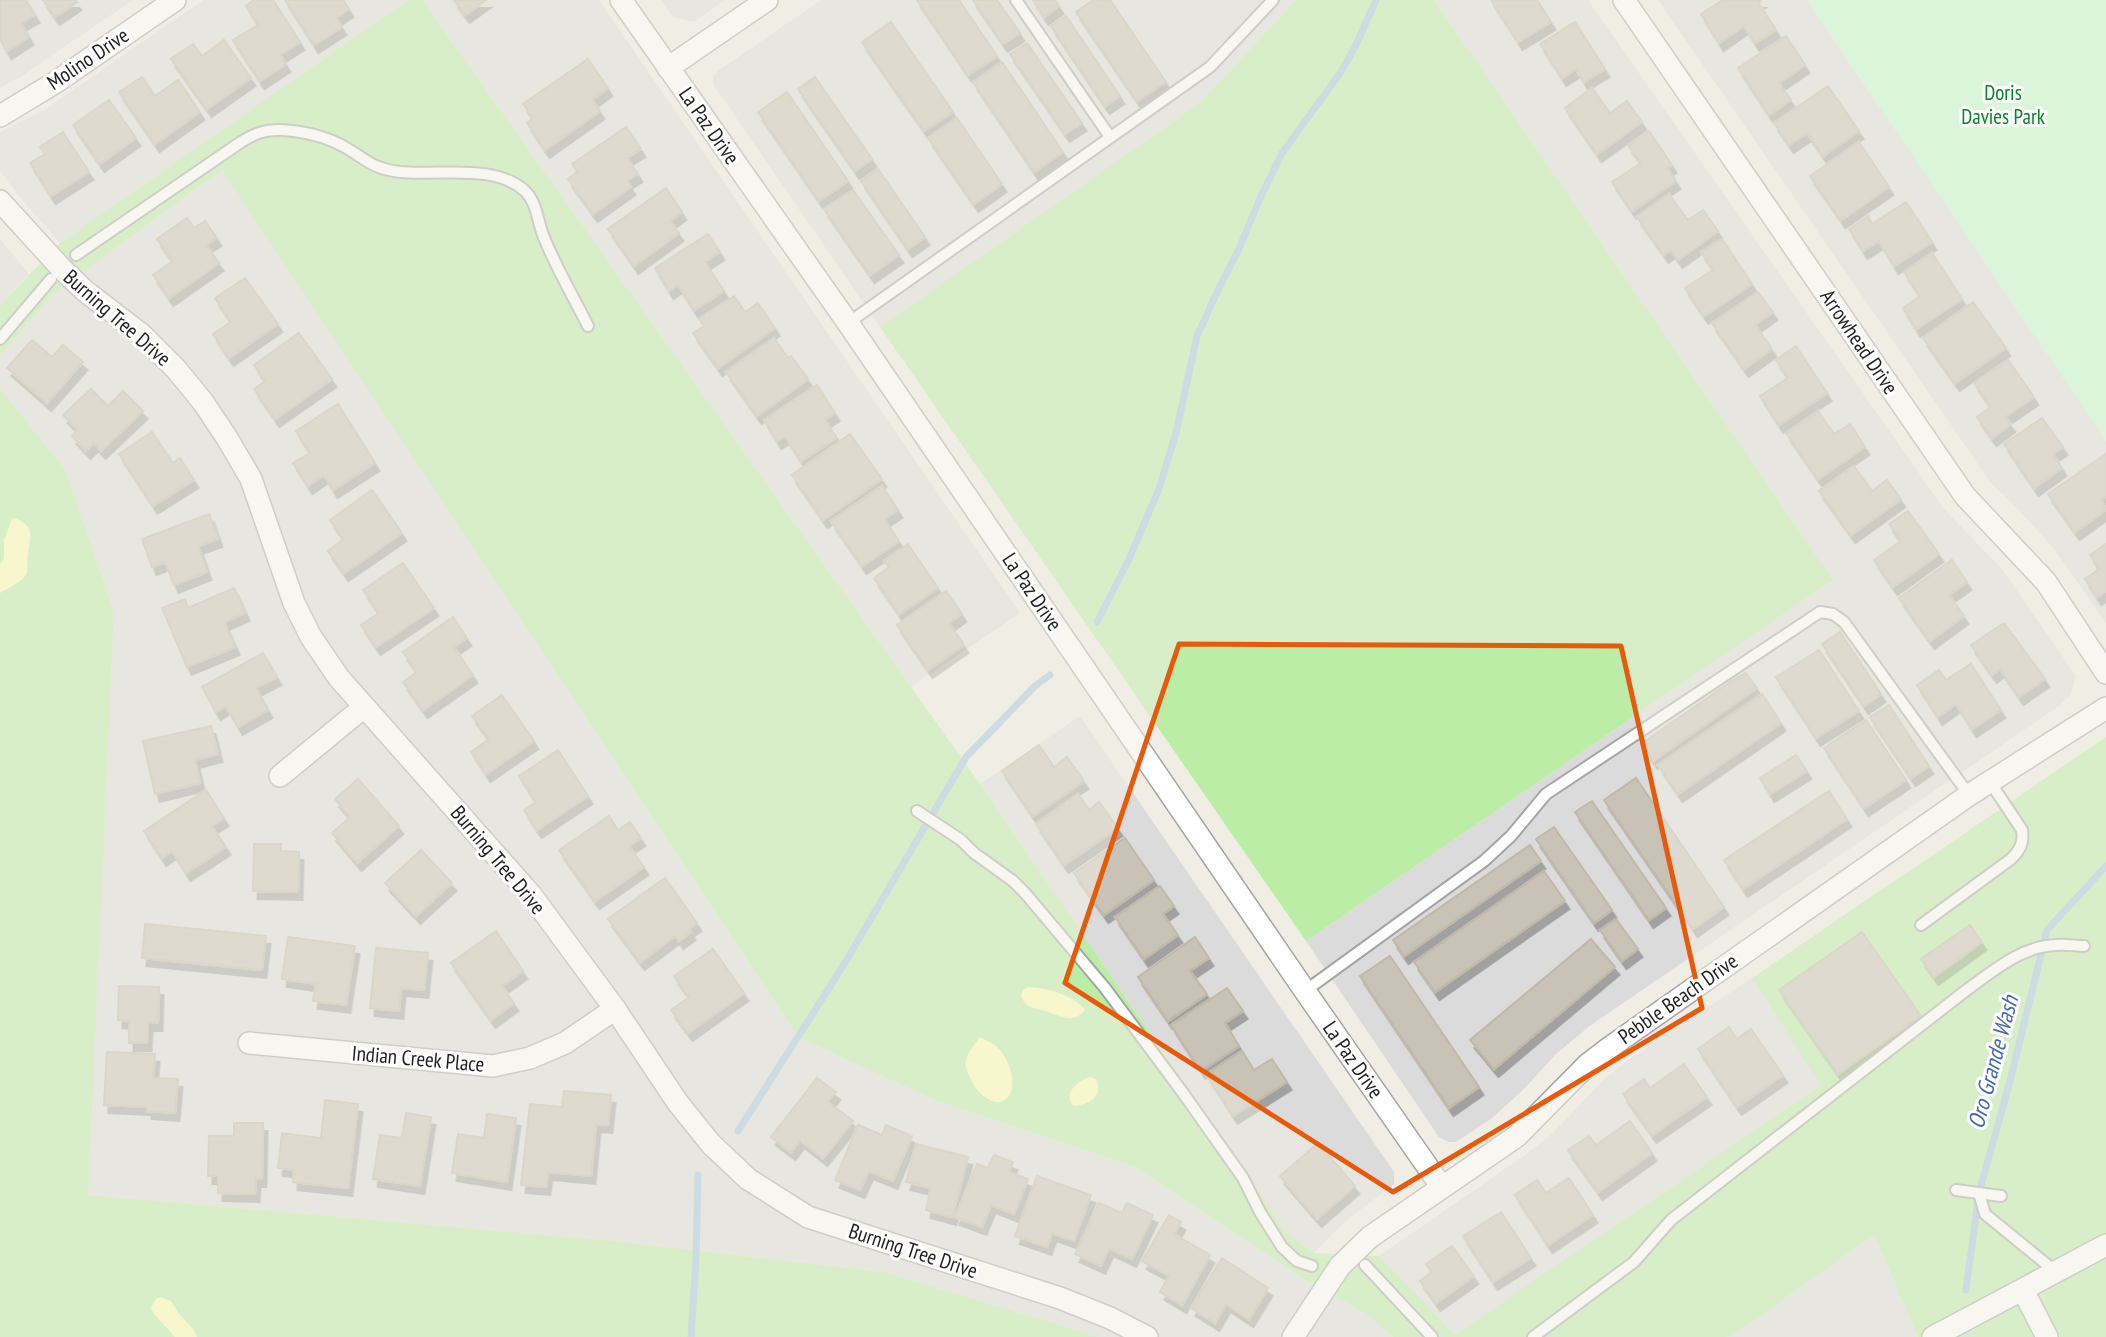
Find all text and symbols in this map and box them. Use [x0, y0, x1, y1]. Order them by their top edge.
street label: Molino Drive [42, 21, 134, 96]
park label: Doris Davies Park [1961, 79, 2045, 130]
street label: La Paz Drive [673, 82, 746, 170]
street label: Burning Tree Drive [58, 264, 177, 372]
street label: Arrowhead Drive [1814, 284, 1904, 399]
street label: La Paz Drive [997, 548, 1068, 636]
street label: Burning Tree Drive [445, 800, 552, 920]
street label: Pebble Beach Drive [1613, 947, 1743, 1050]
water label: Oro Grande Wash [1961, 990, 2025, 1131]
street label: La Paz Drive [1317, 1016, 1390, 1104]
street label: Indian Creek Place [351, 1039, 485, 1078]
street label: Burning Tree Drive [845, 1217, 981, 1284]

